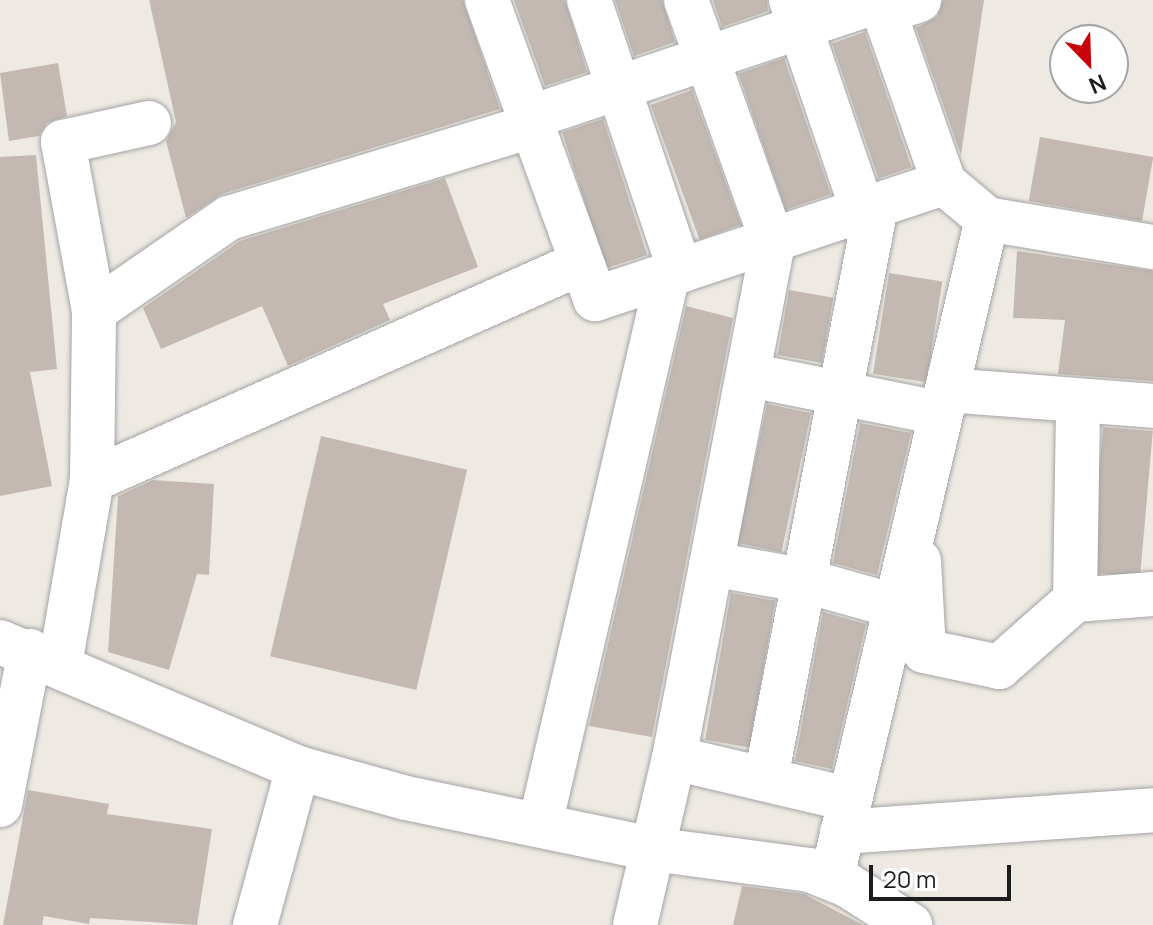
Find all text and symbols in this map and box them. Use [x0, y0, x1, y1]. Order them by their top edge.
north arrow [1049, 24, 1129, 104]
text: N [1084, 67, 1111, 101]
scale bar [873, 849, 1015, 899]
text: 20 m [883, 862, 936, 895]

